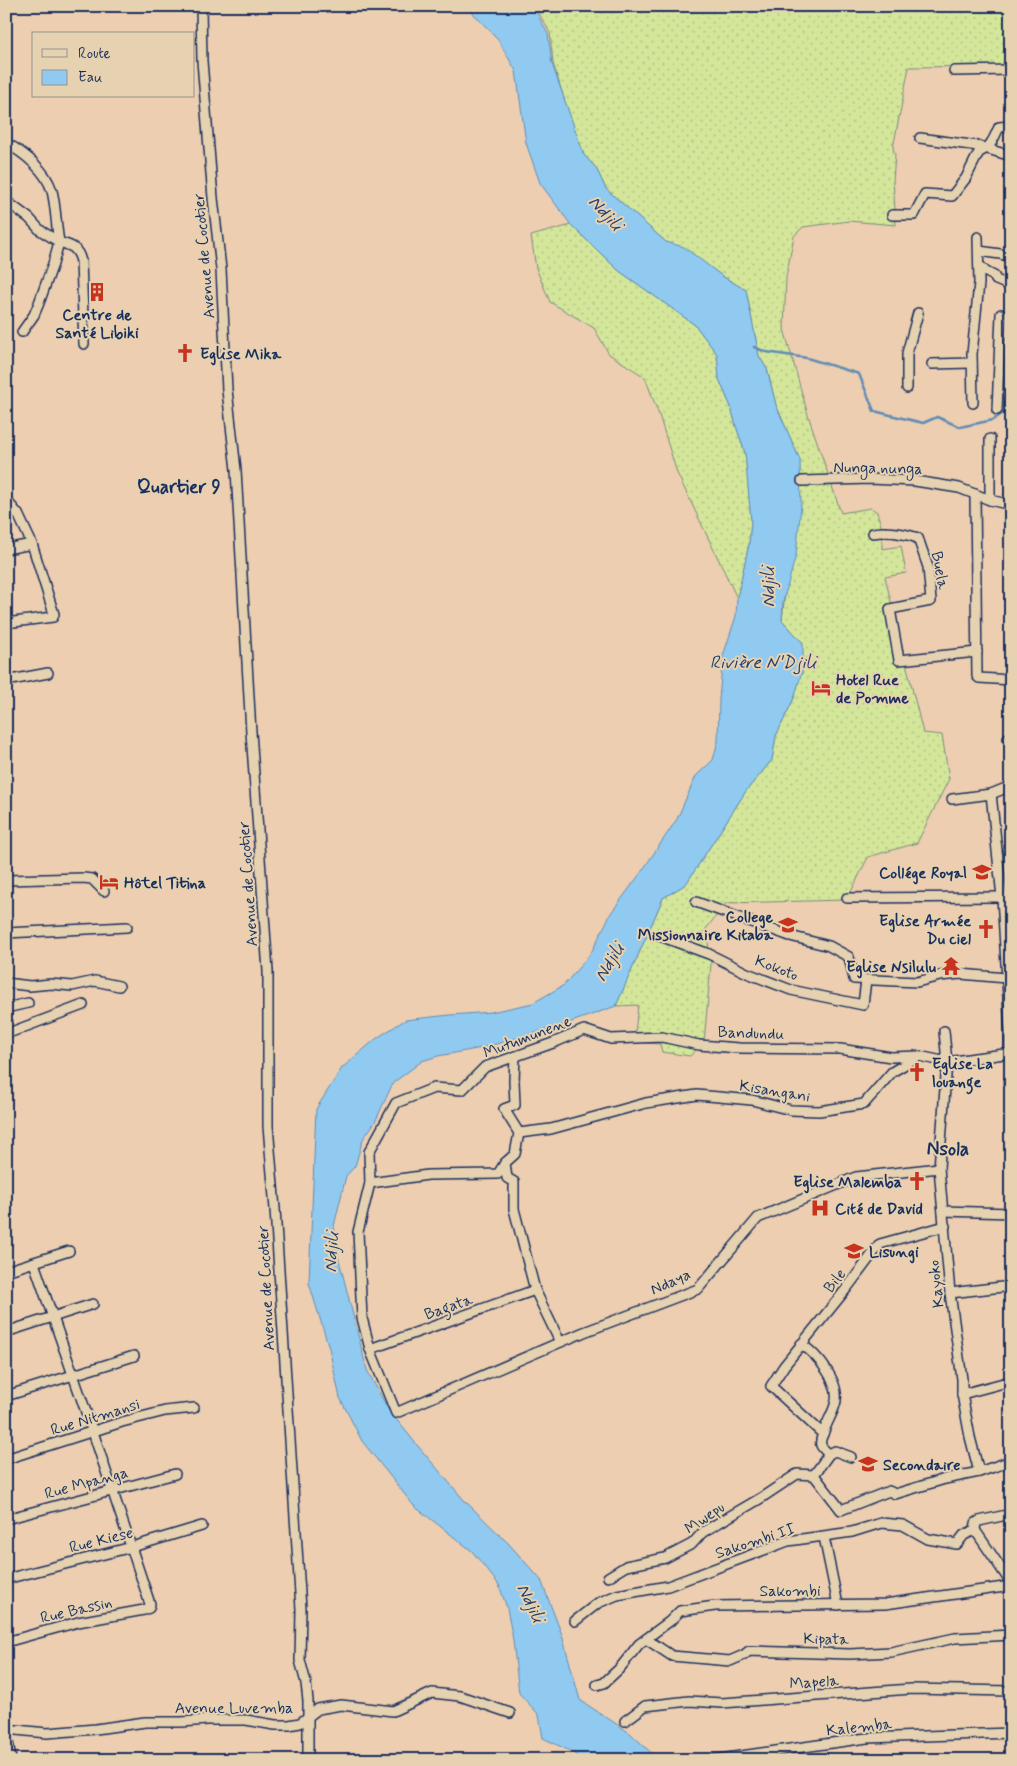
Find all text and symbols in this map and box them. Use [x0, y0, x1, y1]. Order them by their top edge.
legend [32, 32, 195, 98]
text: Route [78, 44, 111, 64]
text: Eau [78, 68, 102, 88]
water label: Ndjili [583, 191, 630, 239]
street label: Avenue de Cocotier [189, 192, 220, 319]
building icon: Centre de Santé Libiki [86, 281, 108, 303]
place label: Centre de Santé Libiki [55, 305, 139, 344]
church icon: Eglise Mika [174, 342, 196, 364]
place label: Eglise Mika [200, 344, 281, 366]
street label: Nunga nunga [833, 457, 923, 481]
district label: Quartier 9 [137, 475, 222, 500]
street label: Buela [926, 550, 954, 591]
water label: Ndjili [757, 564, 781, 608]
water label: Rivière N'Djili [710, 651, 819, 675]
place label: Hotel Rue de Pomme [836, 670, 909, 709]
hotel icon: Hotel Rue de Pomme [810, 677, 832, 699]
street label: Avenue de Cocotier [234, 820, 263, 947]
school or university icon: Collége Royal [971, 861, 993, 883]
place label: Collége Royal [879, 863, 967, 885]
hotel icon: Hôtel Titina [98, 871, 120, 893]
place label: Hôtel Titina [124, 873, 206, 894]
place label: College Missionnaire Kitaba [638, 907, 773, 946]
place label: Eglise Armée Du ciel [879, 911, 971, 950]
school or university icon: College Missionnaire Kitaba [777, 914, 799, 936]
church icon: Eglise Armée Du ciel [975, 918, 997, 940]
water label: Ndjili [589, 937, 632, 986]
street label: Kokoto [752, 951, 801, 986]
temple icon: Eglise Nsilulu [940, 955, 962, 977]
place label: Eglise Nsilulu [846, 957, 937, 979]
street label: Mutumunene [480, 1011, 575, 1064]
street label: Bandundu [717, 1022, 785, 1045]
place label: Eglise La louange [932, 1054, 993, 1095]
church icon: Eglise La louange [906, 1061, 928, 1083]
street label: Kisangani [738, 1076, 812, 1107]
district label: Nsola [927, 1137, 969, 1162]
church icon: Eglise Malemba [906, 1170, 928, 1192]
place label: Eglise Malemba [793, 1172, 902, 1194]
hospital icon: Cité de David [809, 1197, 831, 1219]
place label: Cité de David [835, 1199, 923, 1220]
street label: Avenue de Cocotier [253, 1224, 280, 1351]
water label: Ndjili [319, 1229, 345, 1273]
school or university icon: Lisungi [843, 1240, 865, 1262]
place label: Lisungi [869, 1242, 919, 1264]
street label: Kayoko [924, 1259, 949, 1309]
street label: Ndaya [647, 1264, 694, 1301]
street label: Bile [819, 1264, 851, 1297]
street label: Bagata [421, 1289, 476, 1326]
street label: Rue Nitmansi [48, 1394, 143, 1441]
school or university icon: Secondaire [857, 1453, 879, 1475]
place label: Secondaire [883, 1455, 961, 1476]
street label: Rue Mpanga [42, 1462, 130, 1505]
street label: Mwepu [681, 1497, 729, 1540]
street label: Sakombi II [713, 1519, 798, 1564]
street label: Rue Kiese [67, 1522, 136, 1559]
water label: Ndjili [510, 1580, 551, 1629]
street label: Sakombi [759, 1581, 821, 1602]
street label: Rue Bassin [38, 1592, 114, 1629]
street label: Kipata [803, 1629, 849, 1650]
street label: Mapela [789, 1670, 840, 1695]
street label: Avenue Luvemba [175, 1698, 293, 1719]
street label: Kalemba [825, 1714, 893, 1741]

